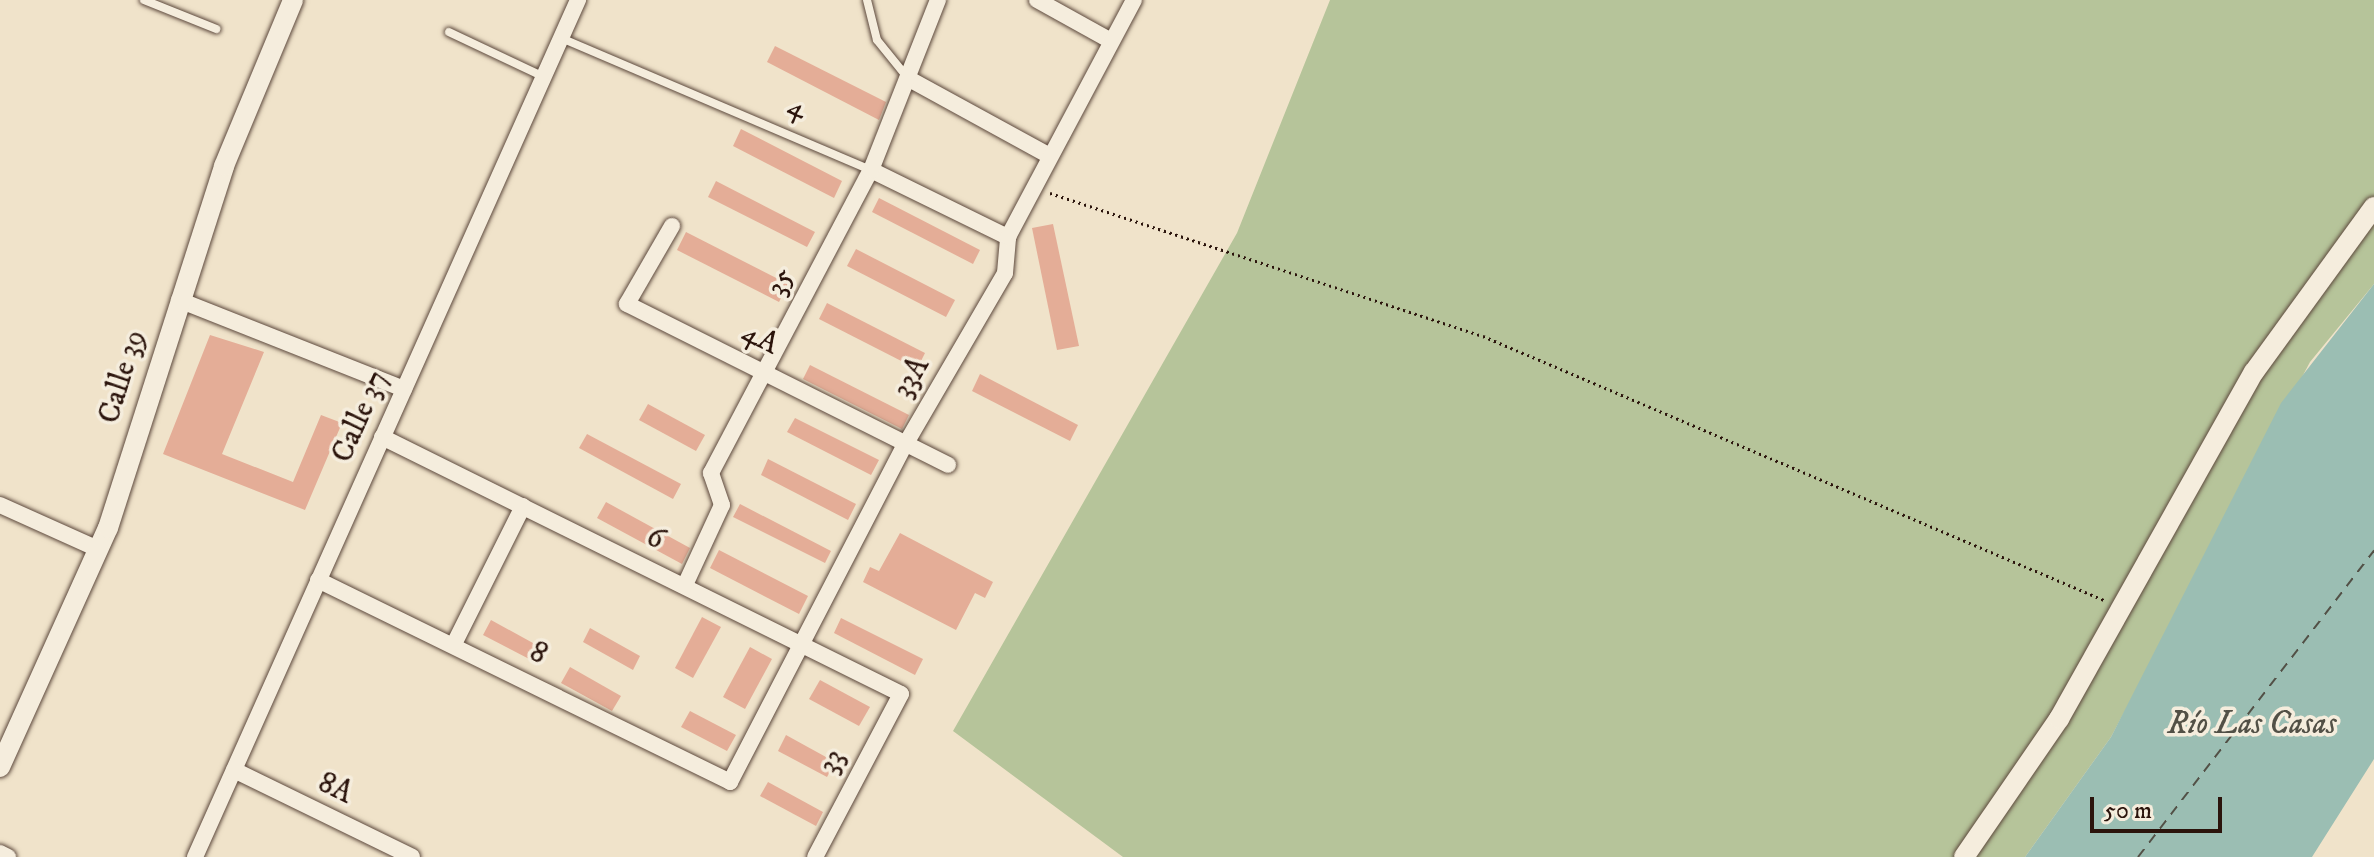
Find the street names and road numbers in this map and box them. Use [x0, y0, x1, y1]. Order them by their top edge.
street label: 4 [782, 88, 812, 128]
street label: 35 [759, 262, 803, 302]
street label: 4A [736, 315, 784, 363]
street label: Calle 39 [92, 326, 154, 428]
street label: 33A [886, 351, 938, 405]
street label: Calle 37 [325, 366, 397, 468]
street label: 6 [640, 519, 670, 559]
street label: 8 [523, 635, 553, 673]
street label: 33 [812, 744, 854, 780]
street label: 8A [312, 765, 358, 813]

